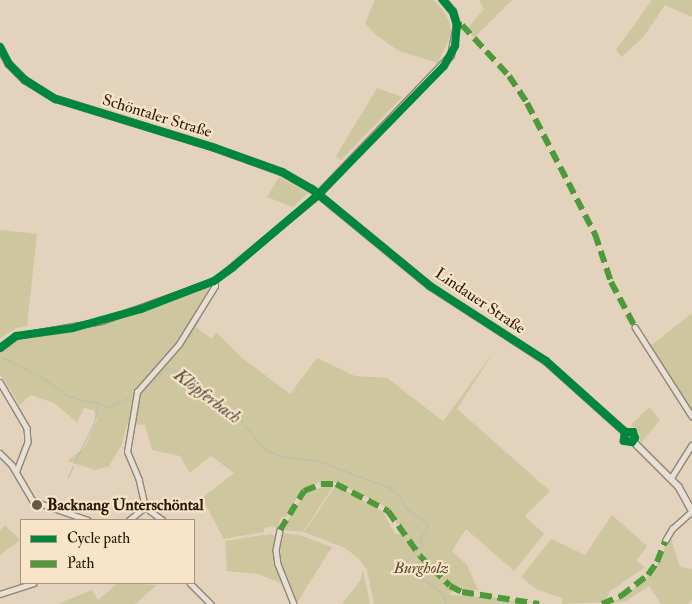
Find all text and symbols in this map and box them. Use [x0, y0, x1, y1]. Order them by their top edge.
street label: Schöntaler Straße [100, 90, 214, 142]
street label: Lindauer Straße [431, 264, 529, 338]
water label: Klöpferbach [169, 365, 245, 429]
place label: Backnang Unterschöntal [47, 495, 204, 515]
marker: Backnang Unterschöntal [31, 499, 43, 511]
legend [20, 519, 195, 584]
text: Cycle path [67, 529, 130, 548]
text: Path [67, 554, 94, 573]
park label: Burgholz [393, 558, 449, 578]

